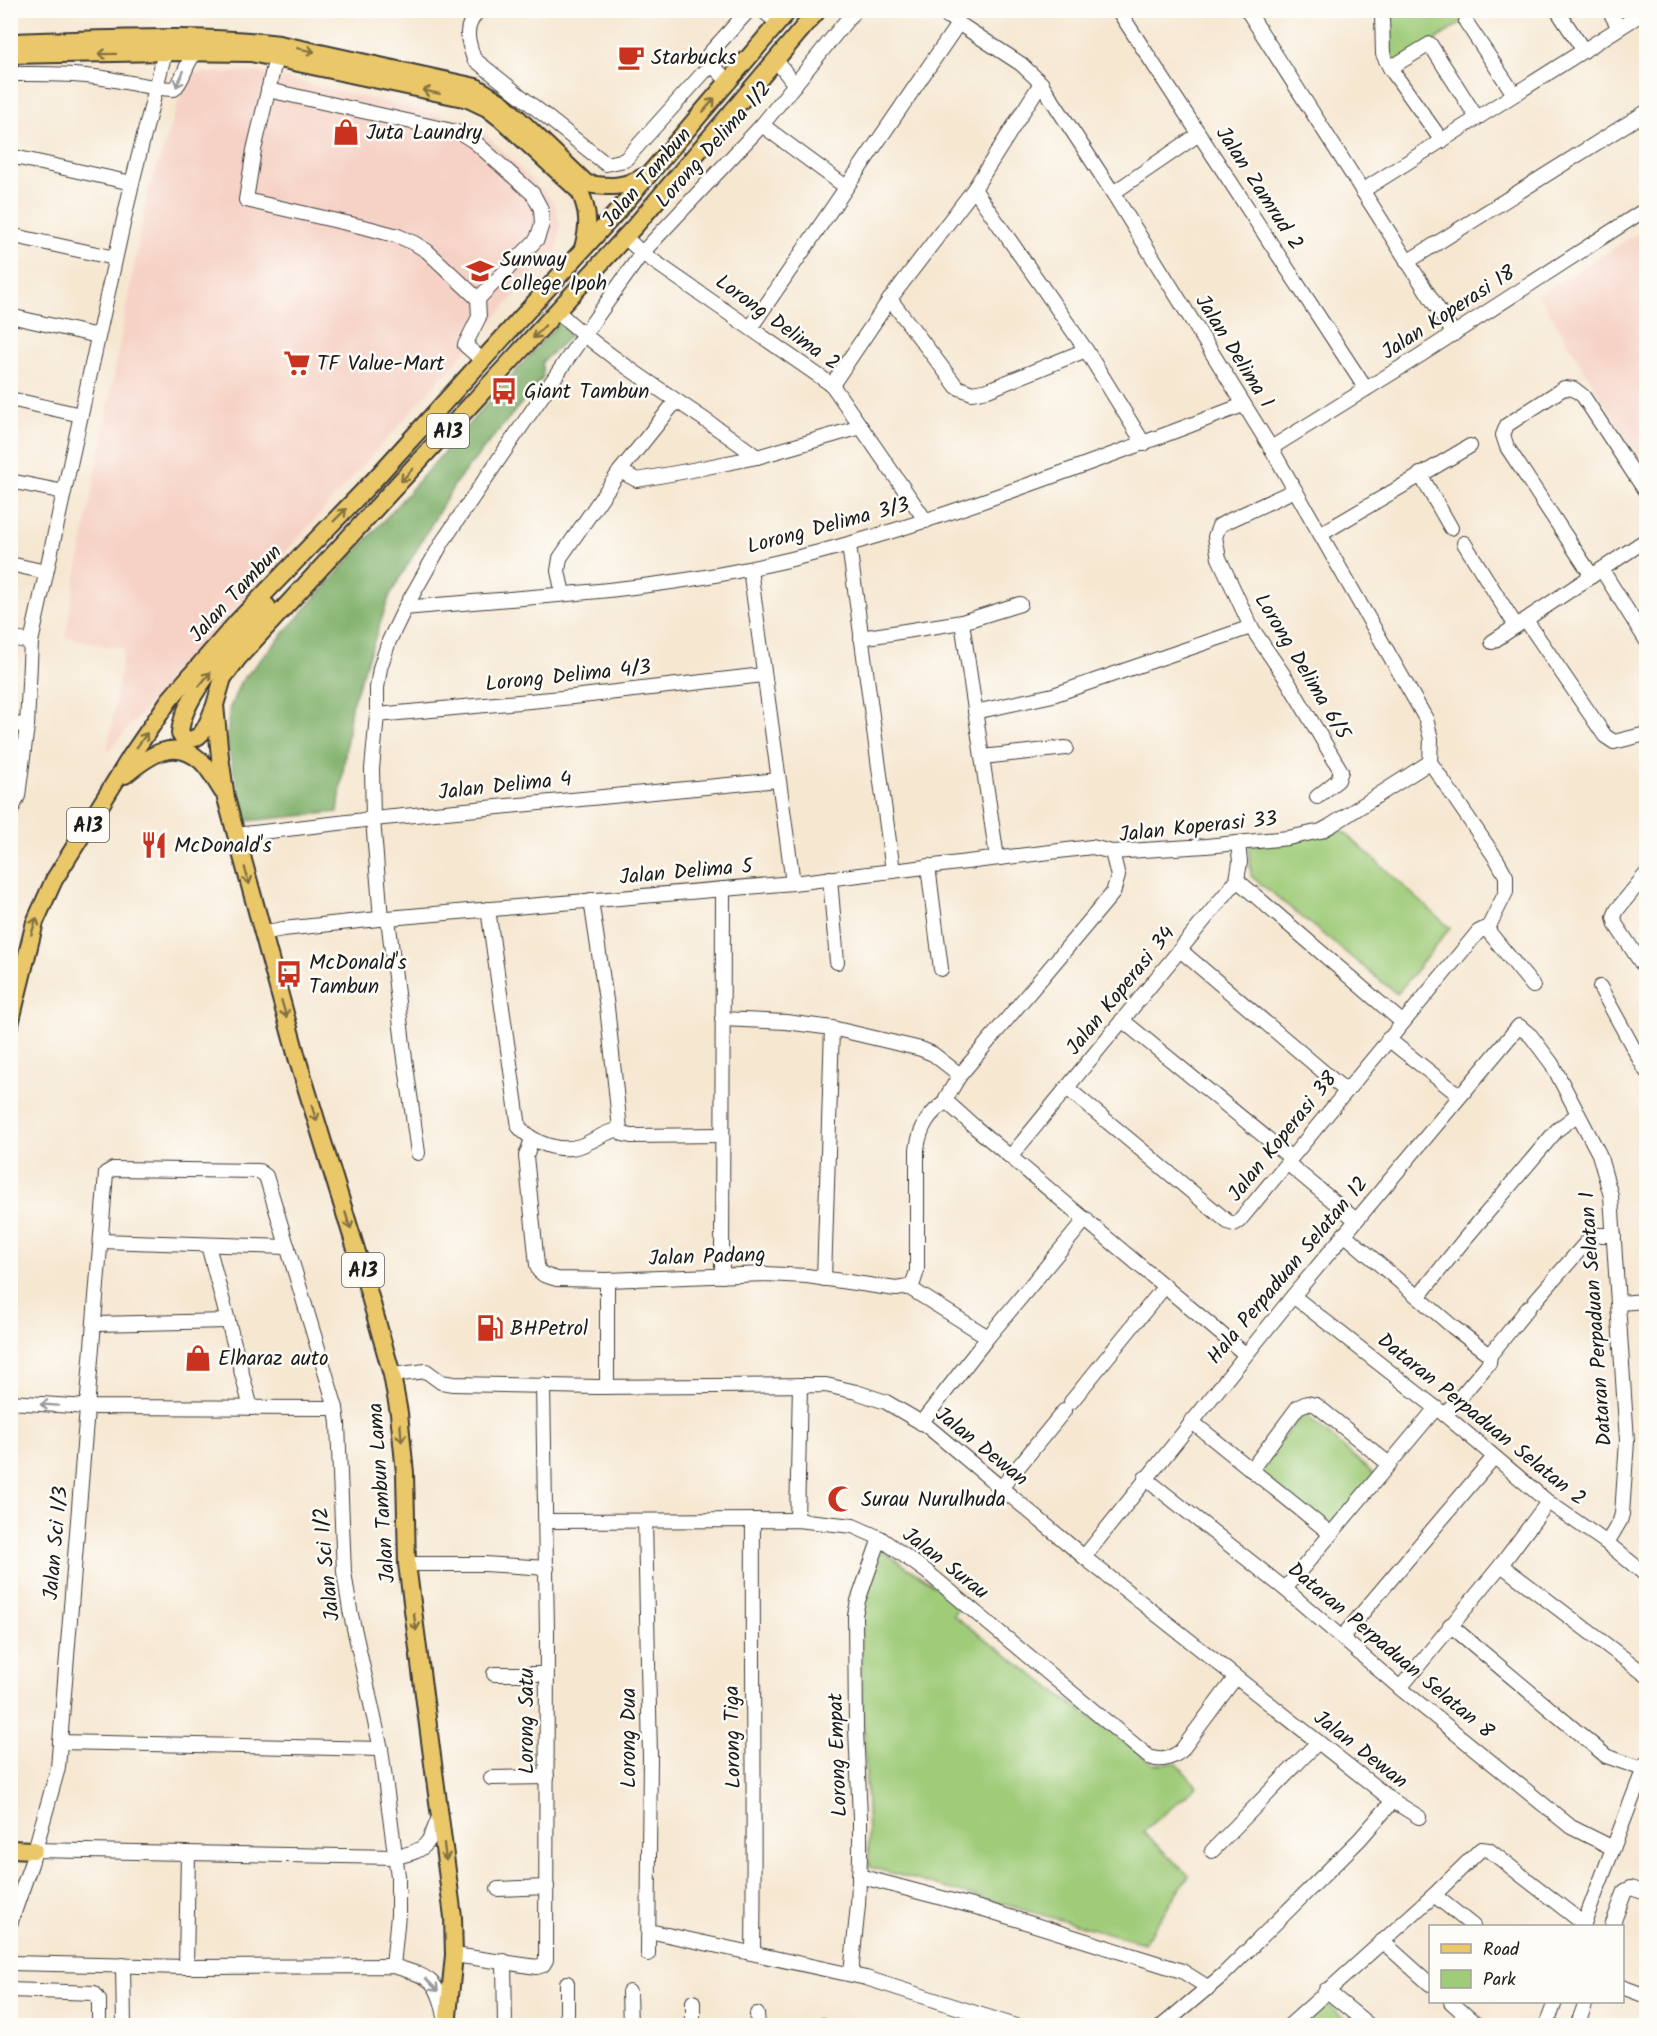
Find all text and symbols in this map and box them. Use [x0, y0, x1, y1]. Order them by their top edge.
cafe icon: Starbucks [616, 42, 646, 72]
place label: Starbucks [651, 42, 736, 75]
one-way arrow [295, 45, 315, 56]
one-way arrow [97, 48, 117, 59]
one-way arrow [174, 70, 186, 88]
street label: Lorong Delima 1/2 [648, 74, 780, 216]
one-way arrow [422, 86, 441, 97]
one-way arrow [702, 98, 716, 113]
shop icon: Juta Laundry [331, 117, 361, 147]
place label: Juta Laundry [366, 117, 482, 150]
street label: Jalan Tambun [594, 120, 700, 236]
street label: Jalan Zamrud 2 [1206, 120, 1311, 257]
place label: Sunway College Ipoh [500, 244, 607, 301]
school or university icon: Sunway College Ipoh [465, 256, 495, 286]
street label: Jalan Koperasi 18 [1375, 257, 1523, 369]
street label: Lorong Delima 2 [708, 267, 846, 380]
street label: Jalan Delima 1 [1186, 288, 1282, 415]
one-way arrow [532, 324, 546, 339]
supermarket icon: TF Value-Mart [282, 348, 312, 378]
place label: TF Value-Mart [317, 348, 445, 381]
bus stop icon: Giant Tambun [489, 376, 519, 406]
place label: Giant Tambun [524, 376, 650, 409]
road number: A13 [427, 414, 469, 448]
one-way arrow [400, 467, 414, 482]
street label: Lorong Delima 3/3 [744, 489, 913, 564]
one-way arrow [332, 508, 347, 523]
street label: Jalan Tambun [182, 537, 291, 651]
street label: Lorong Delima 6/5 [1245, 587, 1359, 748]
street label: Lorong Delima 4/3 [484, 651, 653, 702]
one-way arrow [198, 671, 211, 687]
one-way arrow [136, 732, 148, 748]
street label: Jalan Delima 4 [437, 763, 574, 810]
street label: Jalan Koperasi 33 [1117, 803, 1279, 852]
road number: A13 [67, 808, 109, 842]
restaurant icon: McDonald's [139, 830, 169, 860]
place label: McDonald's [174, 830, 272, 863]
street label: Jalan Delima 5 [618, 850, 756, 895]
one-way arrow [242, 866, 253, 885]
one-way arrow [29, 917, 40, 936]
street label: Jalan Koperasi 34 [1058, 919, 1184, 1063]
place label: McDonald's Tambun [309, 947, 407, 1004]
bus stop icon: McDonald's Tambun [274, 959, 304, 989]
one-way arrow [278, 999, 290, 1018]
street label: Jalan Koperasi 38 [1220, 1064, 1346, 1209]
one-way arrow [309, 1103, 320, 1122]
street label: Hala Perpaduan Selatan 12 [1199, 1170, 1377, 1372]
street label: Dataran Perpaduan Selatan 1 [1571, 1190, 1622, 1447]
one-way arrow [343, 1211, 354, 1230]
street label: Jalan Padang [648, 1239, 766, 1276]
road number: A13 [342, 1253, 384, 1287]
fuel station icon: BHPetrol [475, 1313, 505, 1343]
place label: BHPetrol [510, 1313, 588, 1346]
street label: Dataran Perpaduan Selatan 2 [1369, 1325, 1593, 1515]
shop icon: Elharaz auto [183, 1343, 213, 1373]
place label: Elharaz auto [218, 1343, 329, 1376]
one-way arrow [40, 1399, 60, 1410]
street label: Jalan Dewan [927, 1399, 1035, 1495]
street label: Jalan Tambun Lama [360, 1402, 405, 1584]
one-way arrow [396, 1422, 407, 1442]
mosque icon: Surau Nurulhuda [826, 1484, 856, 1514]
place label: Surau Nurulhuda [861, 1484, 1006, 1517]
street label: Jalan Sci 1/3 [35, 1485, 78, 1601]
street label: Jalan Sci 1/2 [305, 1505, 350, 1622]
street label: Jalan Surau [895, 1520, 996, 1609]
street label: Dataran Perpaduan Selatan 8 [1279, 1555, 1501, 1748]
one-way arrow [409, 1611, 420, 1631]
street label: Lorong Satu [511, 1668, 544, 1774]
street label: Lorong Tiga [716, 1685, 751, 1789]
street label: Lorong Dua [613, 1688, 646, 1788]
street label: Lorong Empat [820, 1692, 857, 1818]
street label: Jalan Dewan [1306, 1703, 1415, 1798]
one-way arrow [440, 1841, 451, 1861]
legend [1429, 1925, 1624, 2003]
text: Road [1483, 1936, 1520, 1965]
text: Park [1483, 1966, 1516, 1995]
one-way arrow [424, 1977, 439, 1992]

